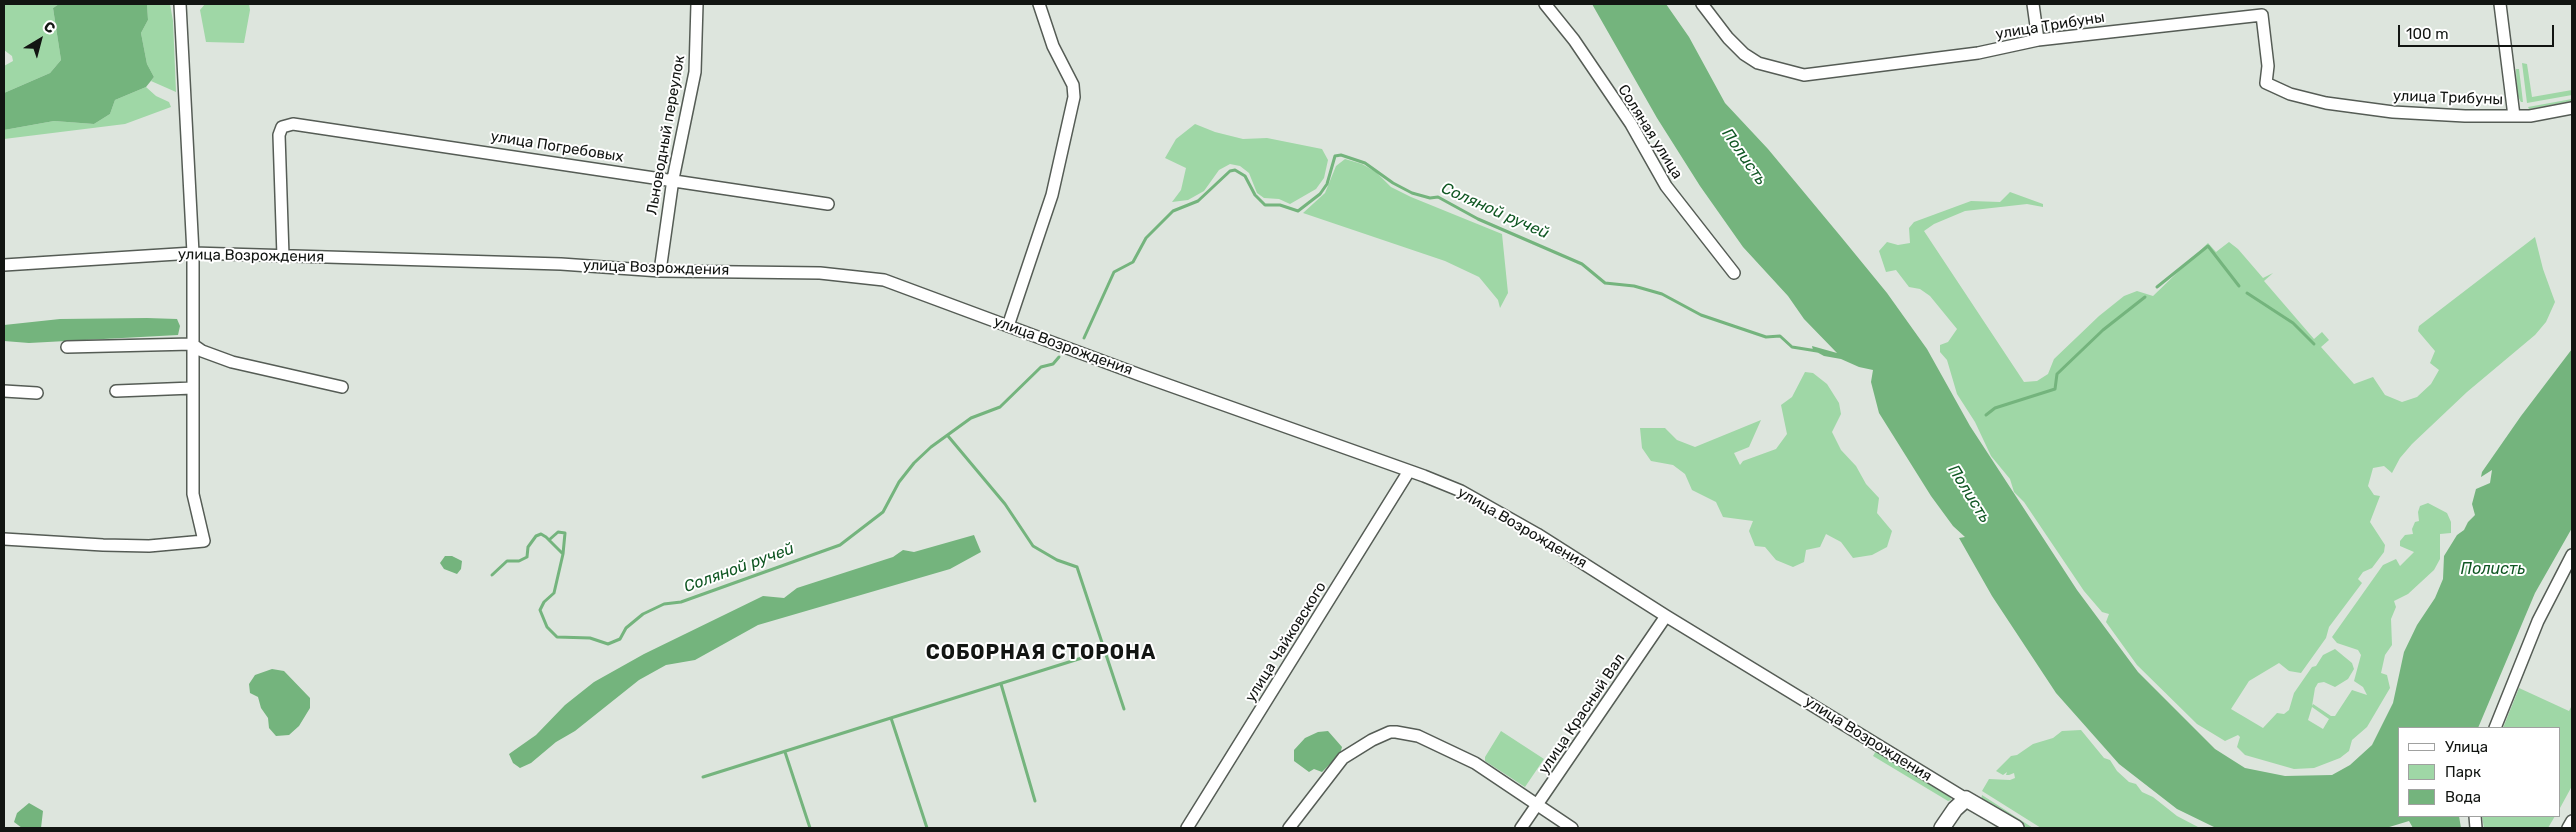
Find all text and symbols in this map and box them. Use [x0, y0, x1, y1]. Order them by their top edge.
street label: улица Трибуны [1994, 8, 2106, 44]
north arrow [15, 15, 65, 65]
scale bar [2401, 15, 2557, 47]
text: С [40, 18, 58, 37]
text: 100 m [2406, 25, 2448, 43]
street label: Льноводный переулок [643, 54, 689, 216]
street label: Соляная улица [1614, 82, 1686, 182]
street label: улица Трибуны [2393, 87, 2503, 109]
water label: Полисть [1718, 125, 1770, 189]
street label: улица Погребовых [489, 128, 625, 166]
water label: Соляной ручей [1438, 179, 1552, 243]
street label: улица Возрождения [178, 246, 324, 266]
street label: улица Возрождения [582, 256, 730, 280]
street label: улица Возрождения [991, 312, 1135, 380]
water label: Полисть [1944, 462, 1994, 526]
street label: улица Возрождения [1454, 484, 1590, 572]
water label: Соляной ручей [681, 539, 797, 597]
water label: Полисть [2461, 559, 2525, 579]
street label: улица Чайковского [1242, 579, 1330, 705]
district label: СОБОРНАЯ СТОРОНА [924, 641, 1158, 665]
street label: улица Красный Вал [1535, 650, 1629, 778]
street label: улица Возрождения [1801, 693, 1935, 785]
legend [2398, 727, 2561, 817]
text: Улица [2445, 738, 2488, 756]
text: Парк [2445, 763, 2481, 781]
text: Вода [2445, 788, 2481, 806]

